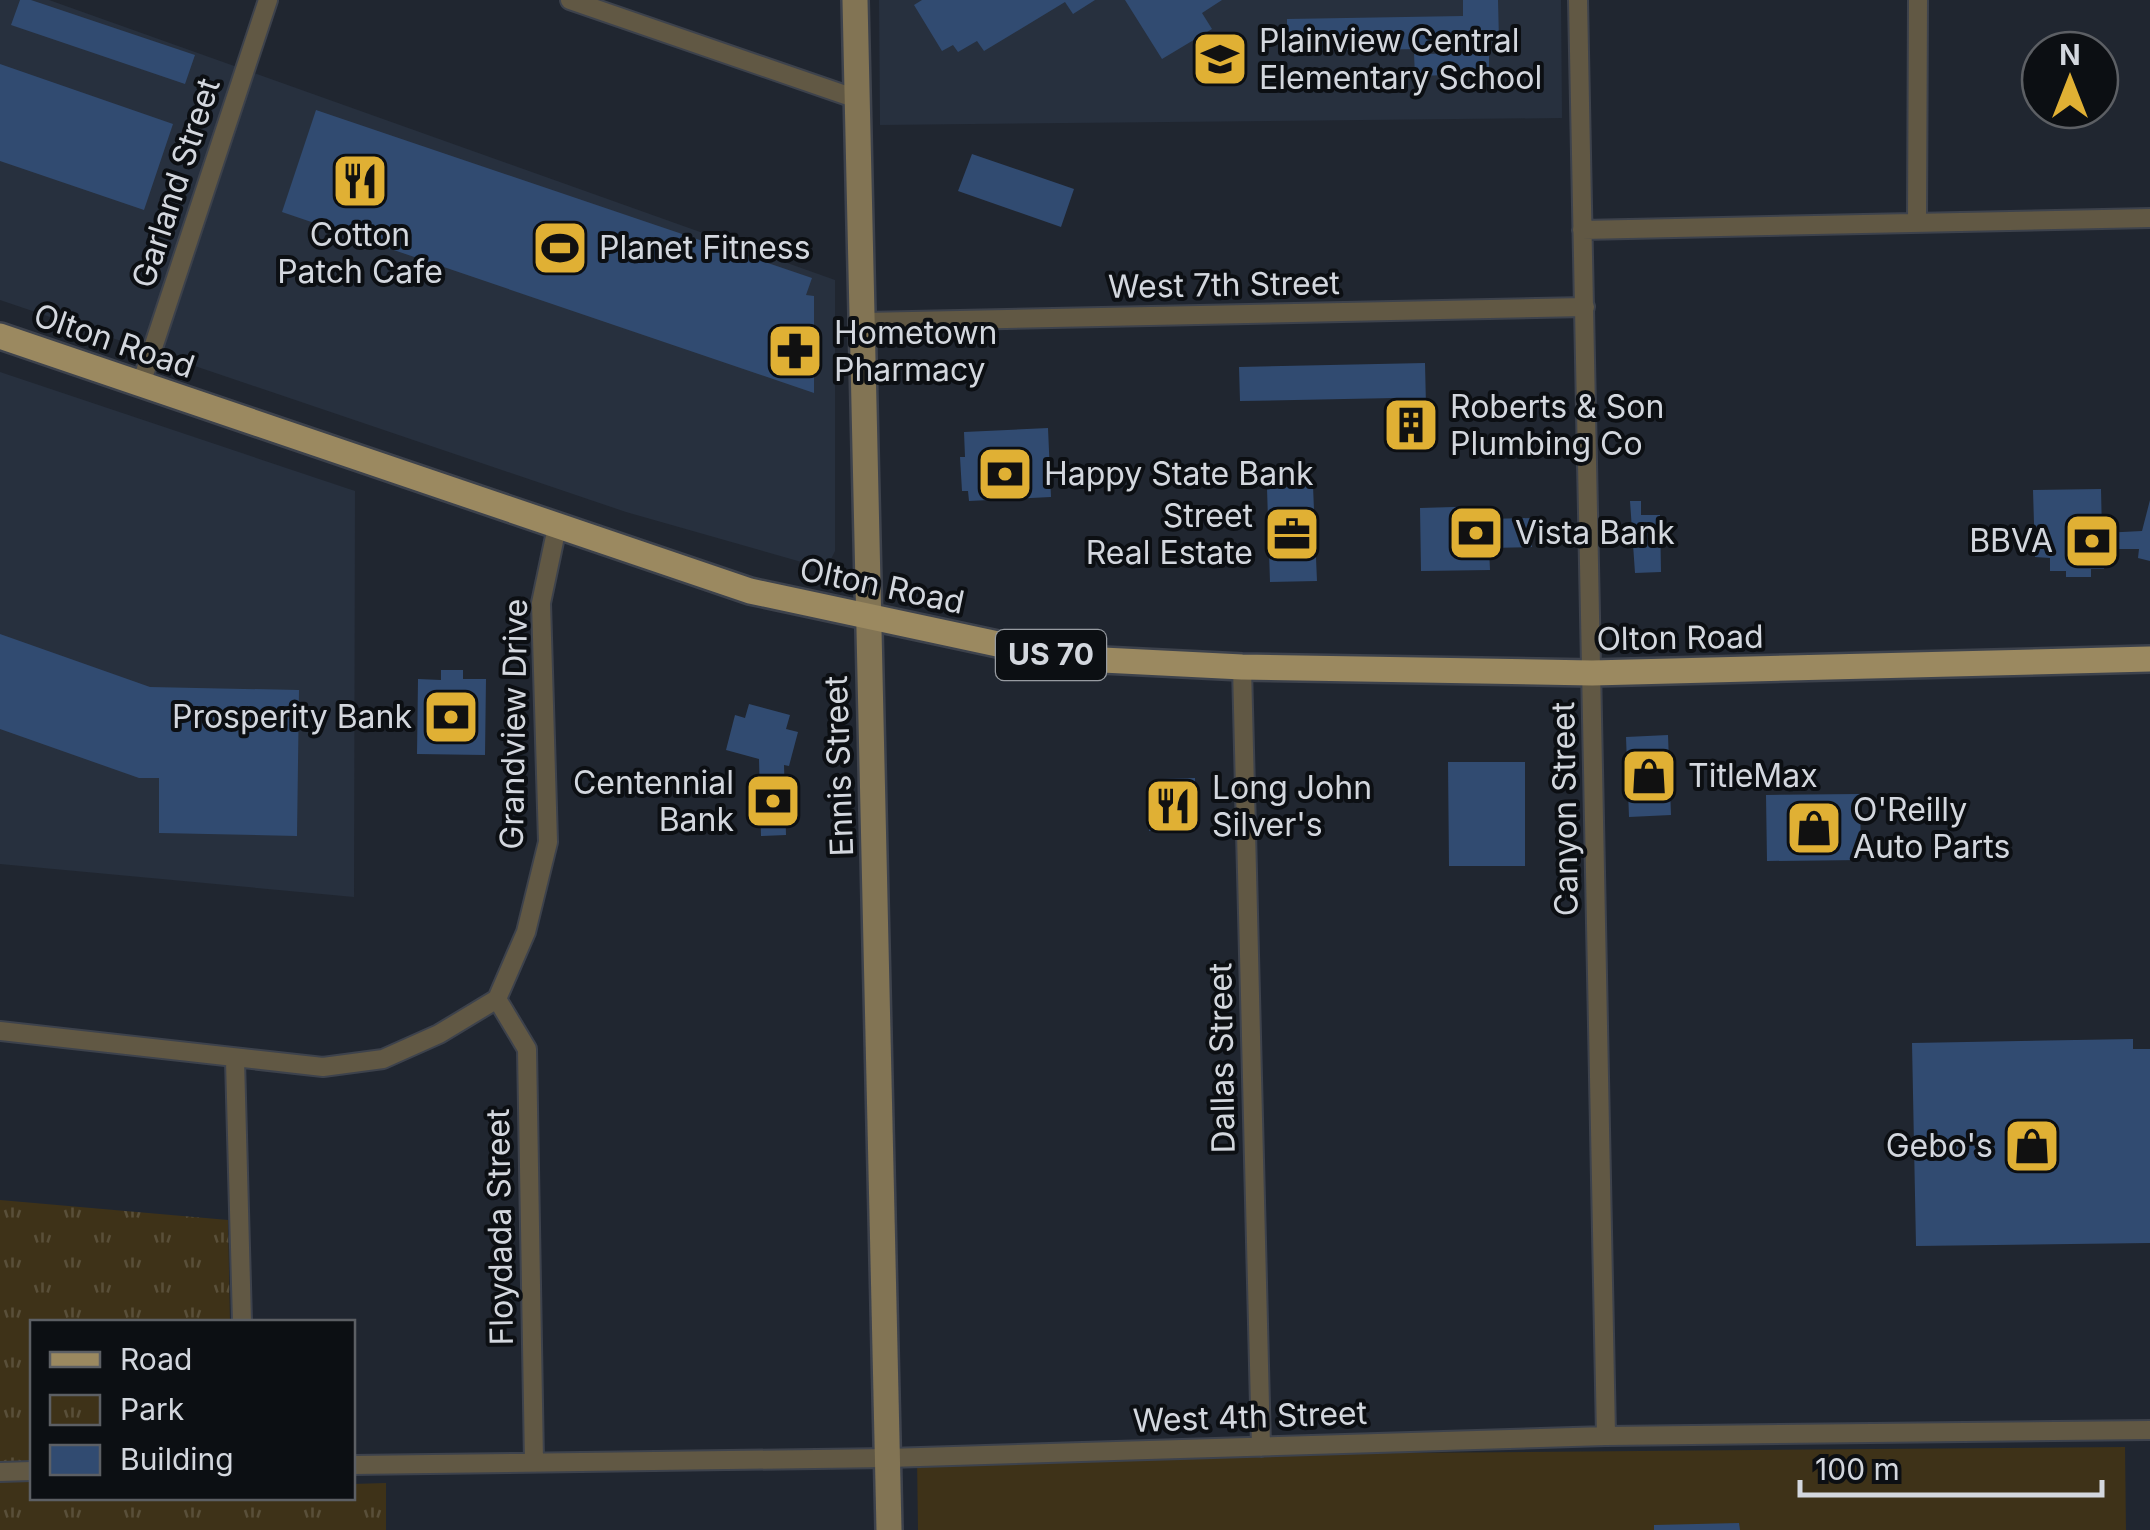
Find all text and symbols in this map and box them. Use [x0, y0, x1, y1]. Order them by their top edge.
place label: Plainview Central Elementary School [1259, 21, 1542, 97]
school or university icon: Plainview Central Elementary School [1190, 29, 1250, 89]
north arrow [2020, 30, 2120, 130]
text: N [2059, 38, 2081, 72]
street label: Garland Street [123, 73, 228, 292]
restaurant icon: Cotton Patch Cafe [330, 151, 390, 211]
place label: Cotton Patch Cafe [277, 215, 443, 291]
sports icon: Planet Fitness [530, 218, 590, 278]
place label: Planet Fitness [599, 228, 811, 267]
street label: West 7th Street [1108, 263, 1340, 306]
street label: Olton Road [29, 295, 200, 386]
place label: Hometown Pharmacy [834, 313, 998, 389]
pharmacy icon: Hometown Pharmacy [765, 321, 825, 381]
place label: Roberts & Son Plumbing Co [1450, 387, 1664, 463]
building icon: Roberts & Son Plumbing Co [1381, 395, 1441, 455]
bank icon: Happy State Bank [975, 444, 1035, 504]
place label: Happy State Bank [1044, 454, 1314, 493]
place label: Street Real Estate [1086, 496, 1253, 572]
bank icon: Vista Bank [1446, 503, 1506, 563]
office icon: Street Real Estate [1262, 504, 1322, 564]
bank icon: BBVA [2062, 511, 2122, 571]
place label: Vista Bank [1515, 513, 1675, 552]
place label: BBVA [1969, 521, 2053, 560]
street label: Olton Road [796, 549, 968, 622]
street label: Grandview Drive [492, 598, 535, 850]
street label: Olton Road [1596, 617, 1764, 658]
road number: US 70 [996, 630, 1106, 680]
street label: Ennis Street [816, 675, 861, 857]
bank icon: Prosperity Bank [421, 687, 481, 747]
place label: Prosperity Bank [172, 697, 412, 736]
street label: Canyon Street [1543, 701, 1586, 917]
shop icon: TitleMax [1619, 746, 1679, 806]
place label: TitleMax [1688, 756, 1818, 795]
place label: Centennial Bank [573, 763, 734, 839]
place label: Long John Silver's [1212, 768, 1372, 844]
bank icon: Centennial Bank [743, 771, 803, 831]
restaurant icon: Long John Silver's [1143, 776, 1203, 836]
place label: O'Reilly Auto Parts [1853, 790, 2010, 866]
shop icon: O'Reilly Auto Parts [1784, 798, 1844, 858]
street label: Dallas Street [1200, 962, 1243, 1154]
street label: Floydada Street [478, 1108, 521, 1346]
shop icon: Gebo's [2002, 1116, 2062, 1176]
place label: Gebo's [1886, 1126, 1993, 1165]
legend [30, 1320, 355, 1500]
text: Road [120, 1341, 192, 1377]
text: Park [120, 1391, 185, 1427]
street label: West 4th Street [1132, 1393, 1368, 1440]
scale bar [1800, 1435, 2102, 1497]
text: Building [120, 1441, 234, 1477]
text: 100 m [1815, 1451, 1900, 1487]

